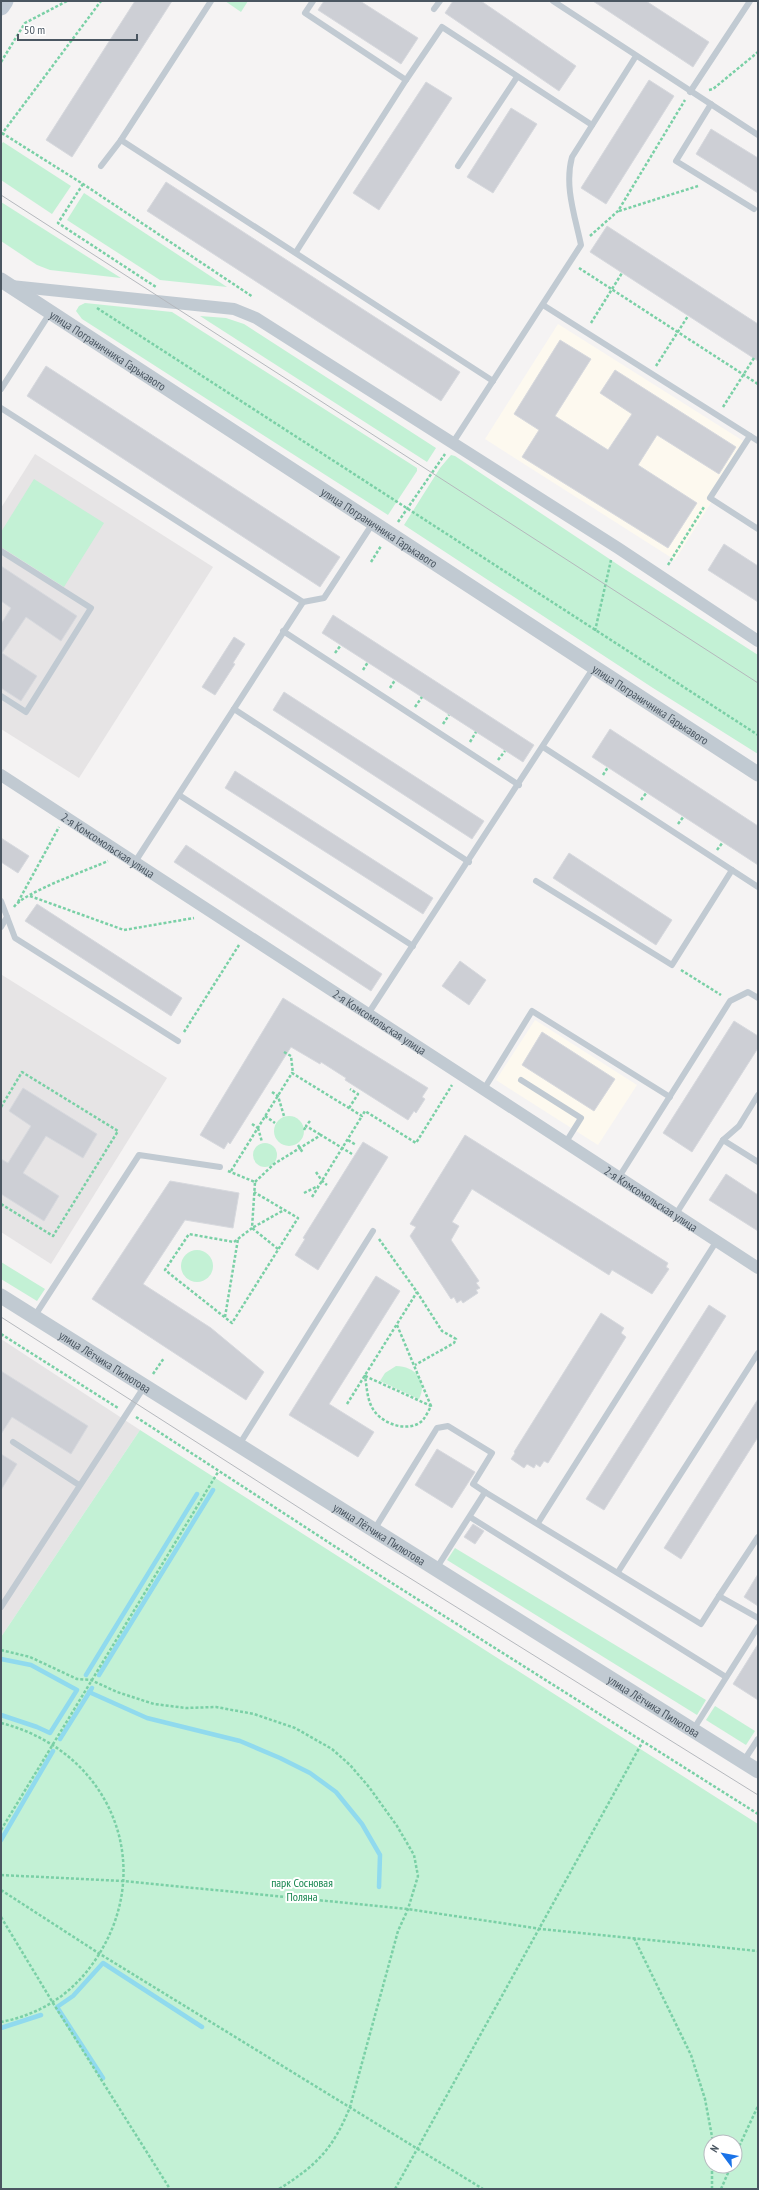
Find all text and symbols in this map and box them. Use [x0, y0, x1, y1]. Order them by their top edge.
scale bar [18, 16, 137, 42]
text: 50 m [24, 22, 45, 37]
street label: улица Пограничника Гарькавого [47, 307, 169, 393]
street label: улица Пограничника Гарькавого [318, 484, 441, 570]
street label: улица Пограничника Гарькавого [590, 661, 712, 748]
street label: 2-я Комсомольская улица [59, 809, 158, 881]
street label: 2-я Комсомольская улица [330, 986, 429, 1058]
street label: 2-я Комсомольская улица [602, 1163, 701, 1234]
street label: улица Лётчика Пилютова [56, 1327, 154, 1396]
street label: улица Лётчика Пилютова [331, 1499, 429, 1568]
street label: улица Лётчика Пилютова [605, 1671, 703, 1740]
park label: парк Сосновая Поляна [271, 1875, 333, 1904]
north arrow [703, 2134, 743, 2174]
text: N [707, 2142, 722, 2155]

